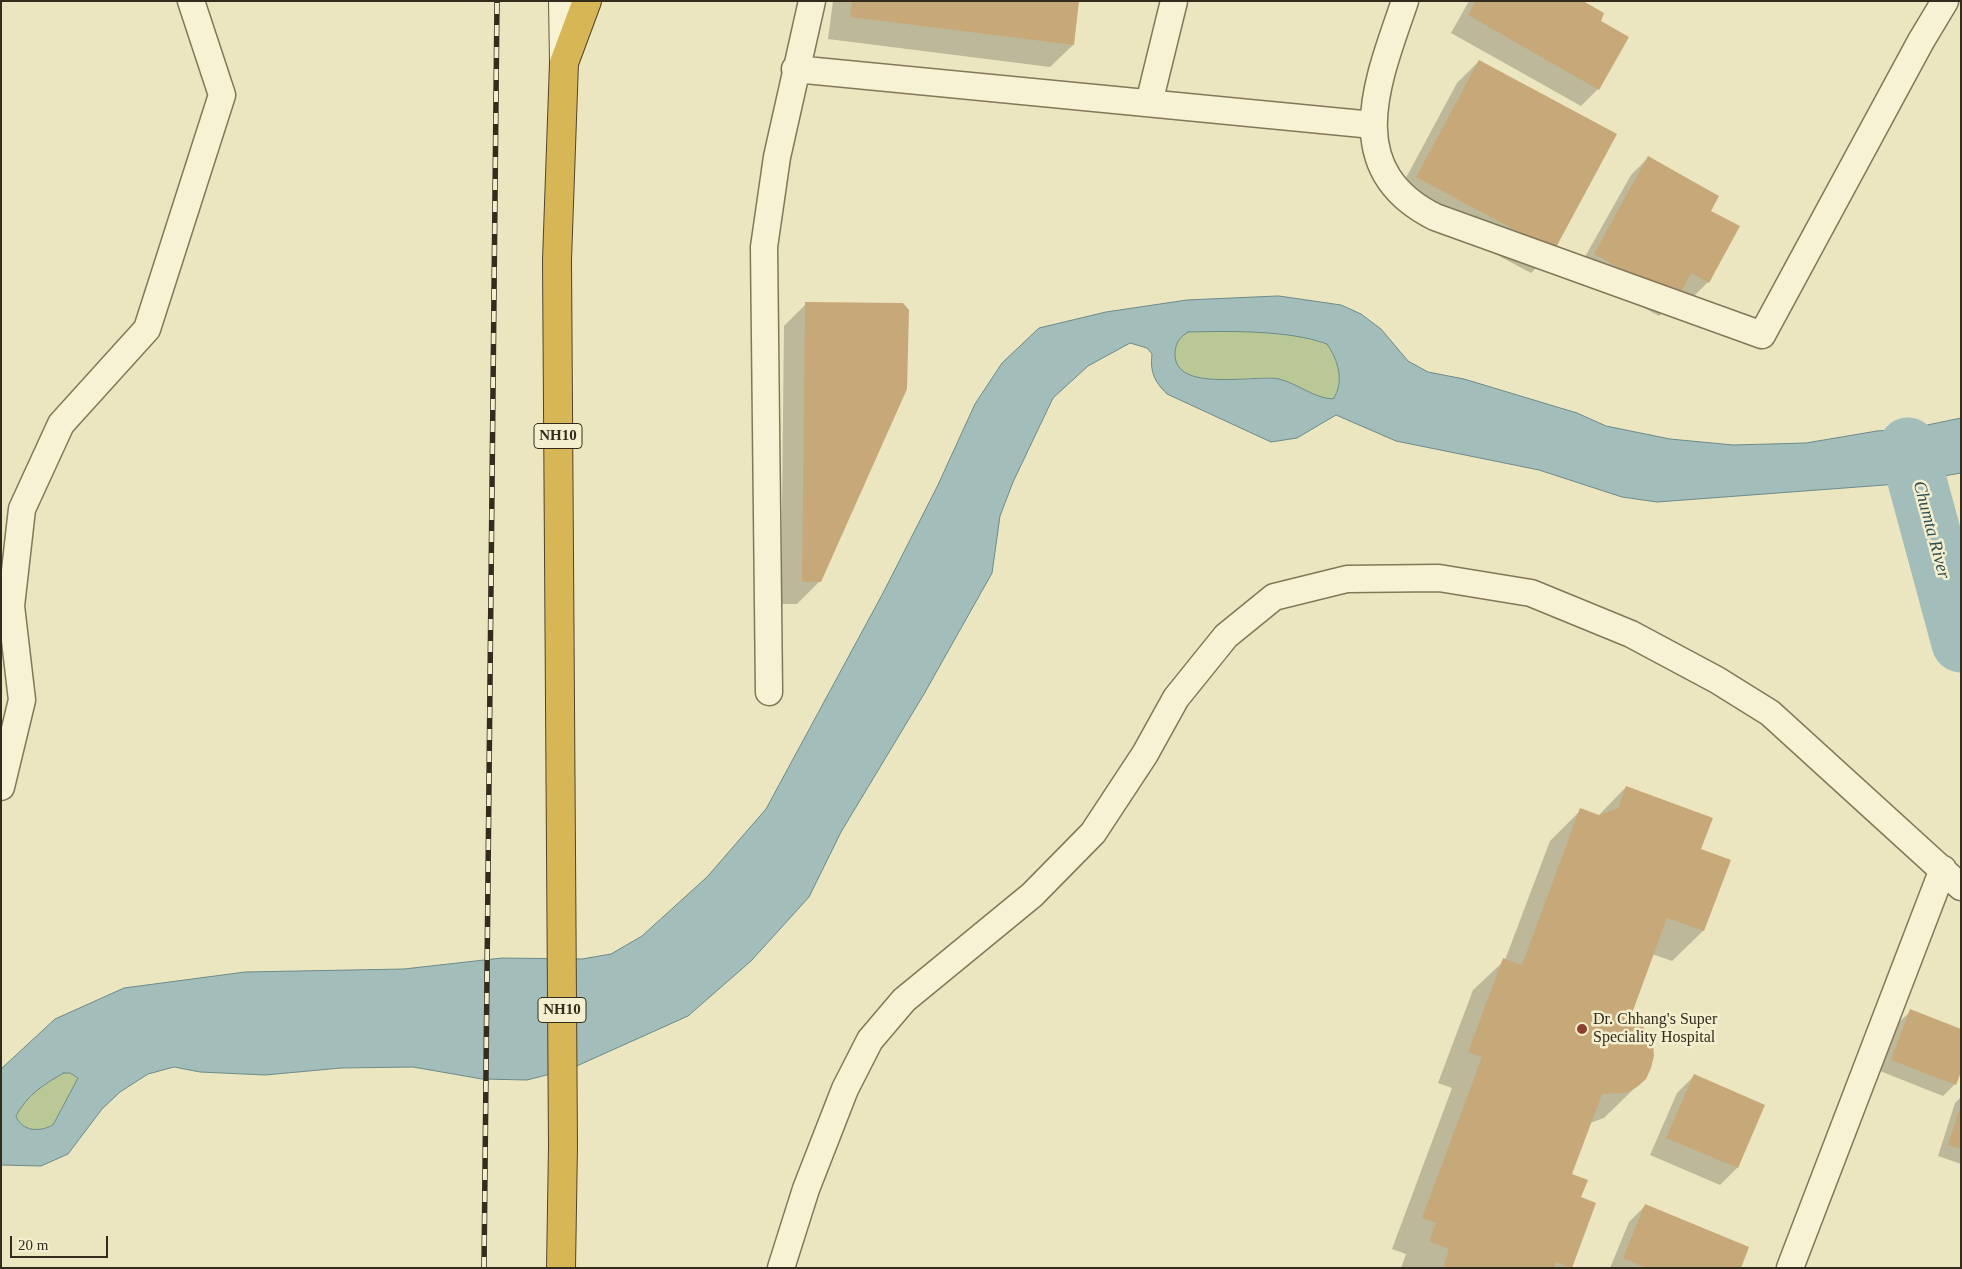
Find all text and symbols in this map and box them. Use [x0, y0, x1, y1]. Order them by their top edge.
road number: NH10 [534, 424, 582, 448]
water label: Chumta River [1908, 479, 1954, 581]
road number: NH10 [538, 998, 586, 1022]
place label: Dr. Chhang's Super Speciality Hospital [1593, 1010, 1717, 1048]
marker: Dr. Chhang's Super Speciality Hospital [1575, 1022, 1589, 1036]
scale bar [12, 1226, 110, 1258]
text: 20 m [18, 1237, 48, 1253]

